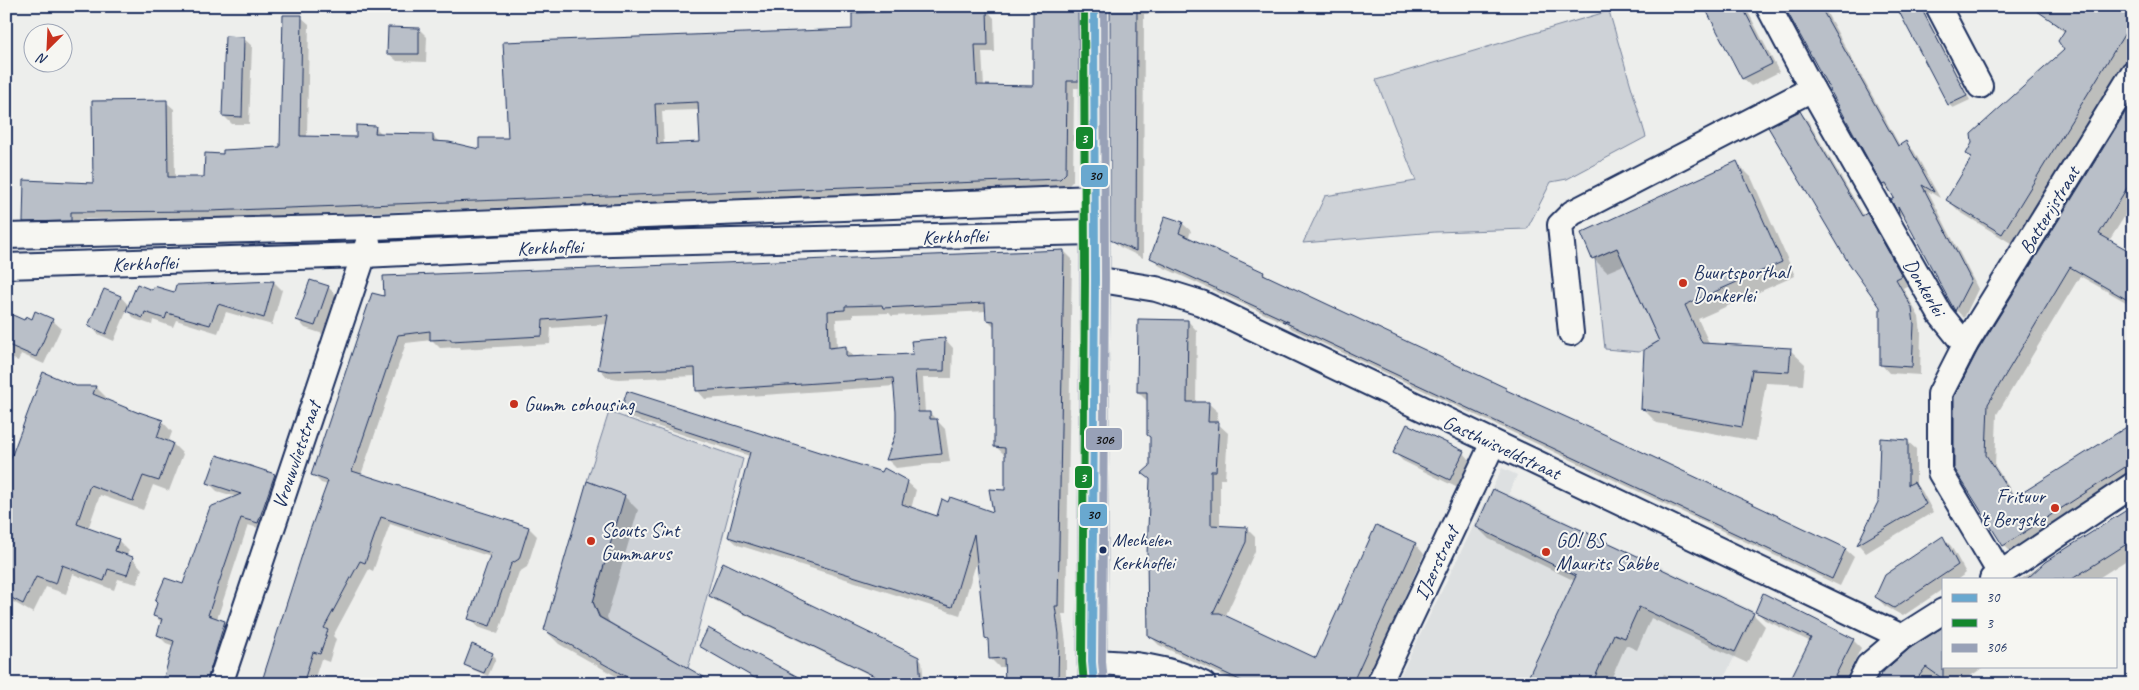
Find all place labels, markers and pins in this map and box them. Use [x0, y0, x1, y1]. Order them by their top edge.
place label: Buurtsporthal Donkerlei [1693, 260, 1792, 308]
marker: Buurtsporthal Donkerlei [1677, 277, 1689, 289]
place label: Gumm cohousing [524, 392, 635, 417]
marker: Gumm cohousing [508, 398, 520, 410]
place label: Frituur 't Bergske [1979, 484, 2047, 532]
marker: Frituur 't Bergske [2049, 502, 2061, 514]
place label: Scouts Sint Gummarus [601, 518, 682, 566]
place label: Mechelen Kerkhoflei [1112, 528, 1177, 575]
place label: GO! BS Maurits Sabbe [1556, 528, 1659, 576]
marker: Scouts Sint Gummarus [585, 535, 597, 547]
marker: Mechelen Kerkhoflei [1098, 545, 1108, 555]
marker: GO! BS Maurits Sabbe [1540, 546, 1552, 558]

